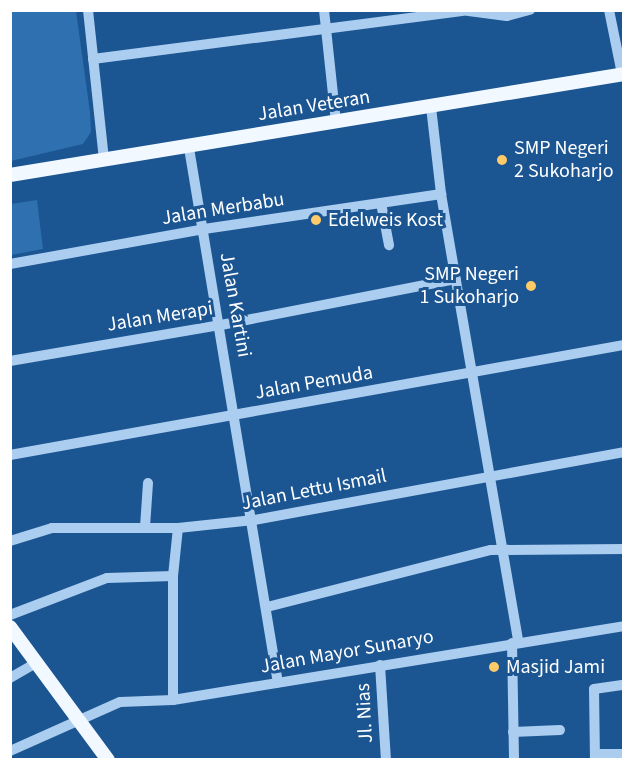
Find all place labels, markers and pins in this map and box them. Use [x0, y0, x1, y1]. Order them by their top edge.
place label: SMP Negeri 2 Sukoharjo [514, 136, 614, 183]
marker: SMP Negeri 2 Sukoharjo [495, 153, 509, 167]
place label: Edelweis Kost [328, 208, 443, 232]
marker: Edelweis Kost [309, 213, 323, 227]
place label: SMP Negeri 1 Sukoharjo [419, 262, 519, 309]
marker: SMP Negeri 1 Sukoharjo [524, 279, 538, 293]
place label: Masjid Jami [506, 655, 605, 679]
marker: Masjid Jami [487, 660, 501, 674]

